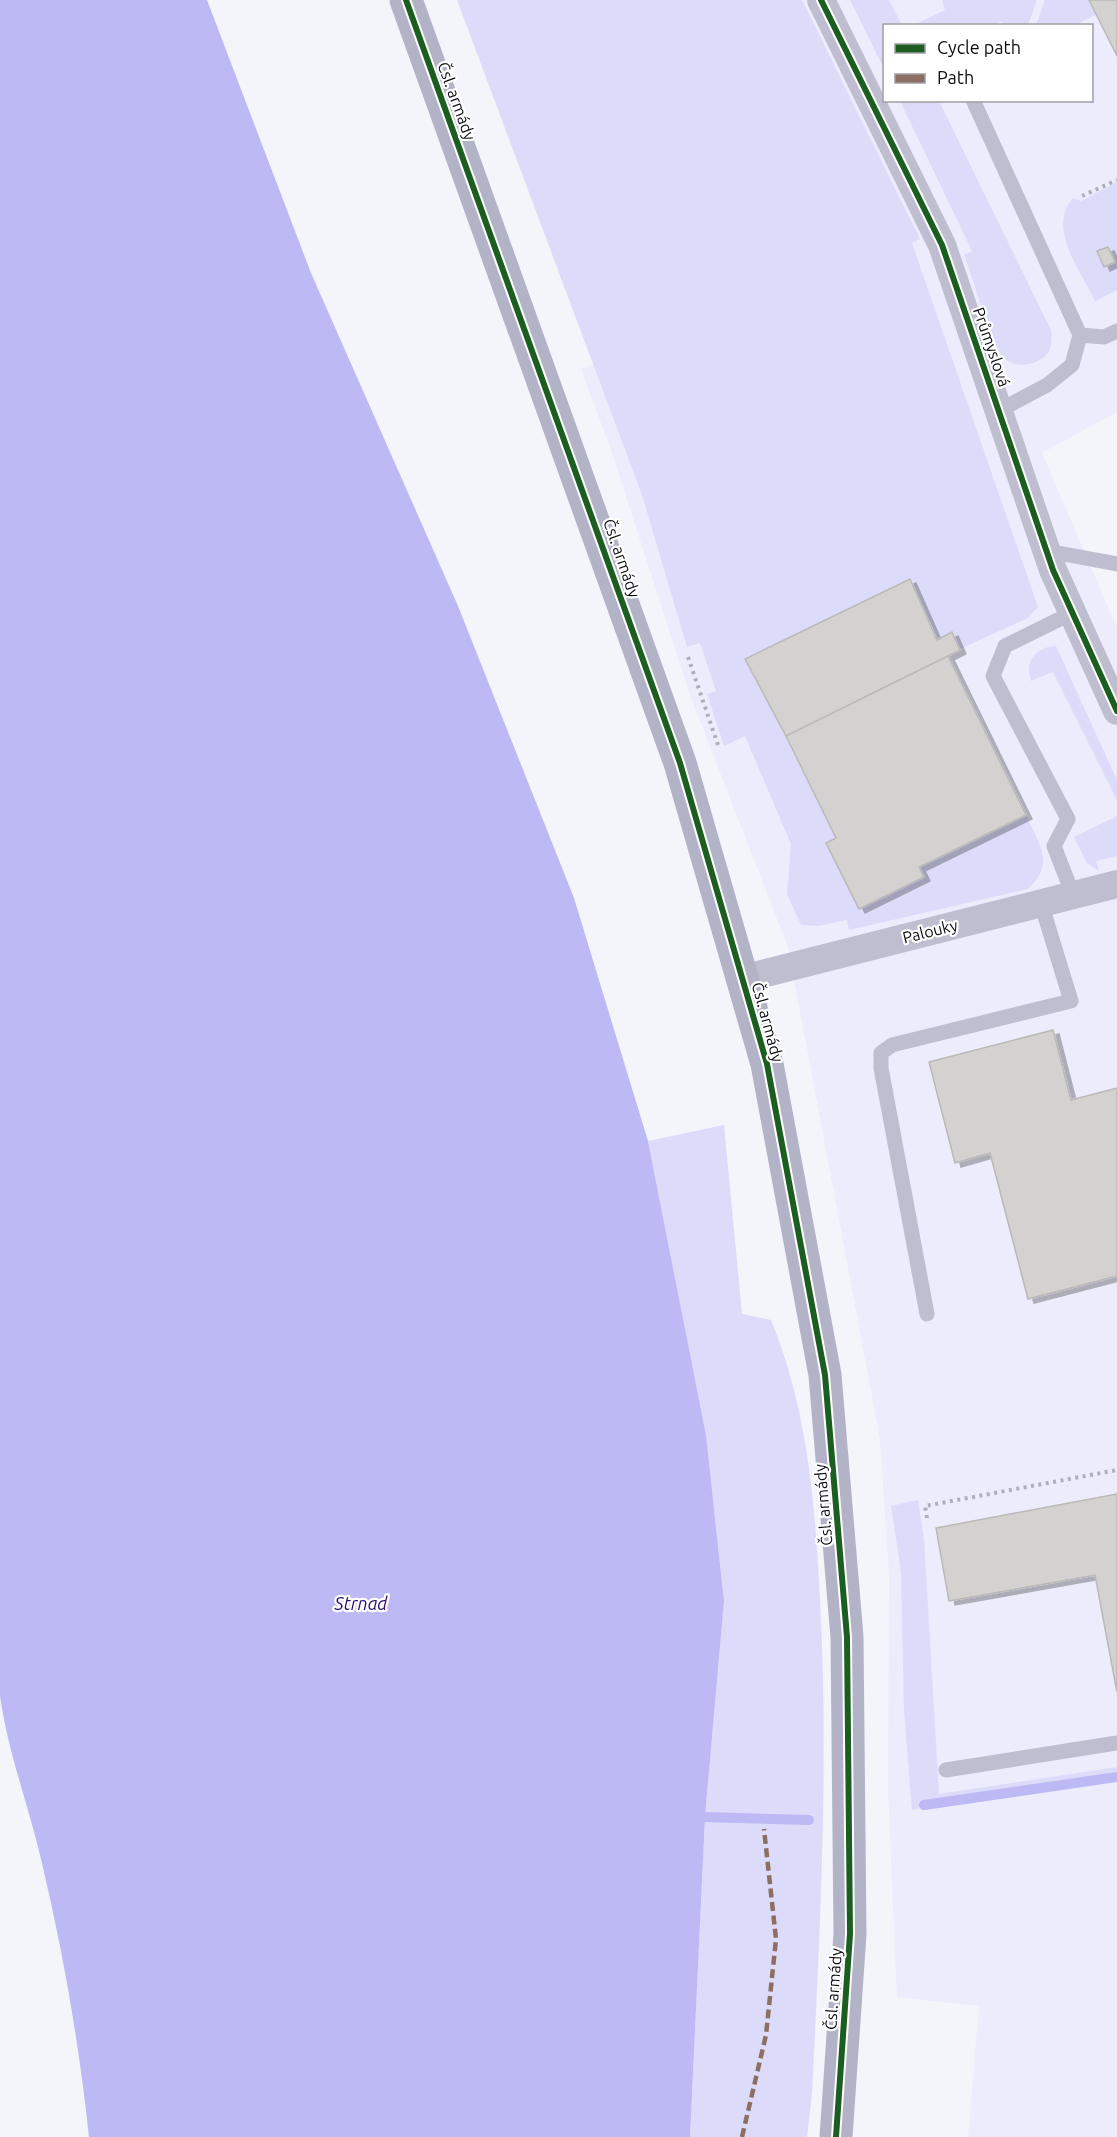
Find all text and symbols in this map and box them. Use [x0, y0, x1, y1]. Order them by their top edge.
legend [883, 24, 1093, 102]
text: Cycle path [937, 37, 1021, 57]
street label: Čsl. armády [435, 59, 481, 143]
text: Path [937, 67, 974, 87]
street label: Průmyslová [970, 305, 1014, 389]
street label: Čsl. armády [600, 516, 645, 600]
street label: Palouky [901, 915, 960, 947]
street label: Čsl. armády [749, 980, 788, 1064]
street label: Čsl. armády [809, 1463, 836, 1547]
water label: Strnad [334, 1593, 388, 1613]
street label: Čsl. armády [820, 1947, 845, 2031]

